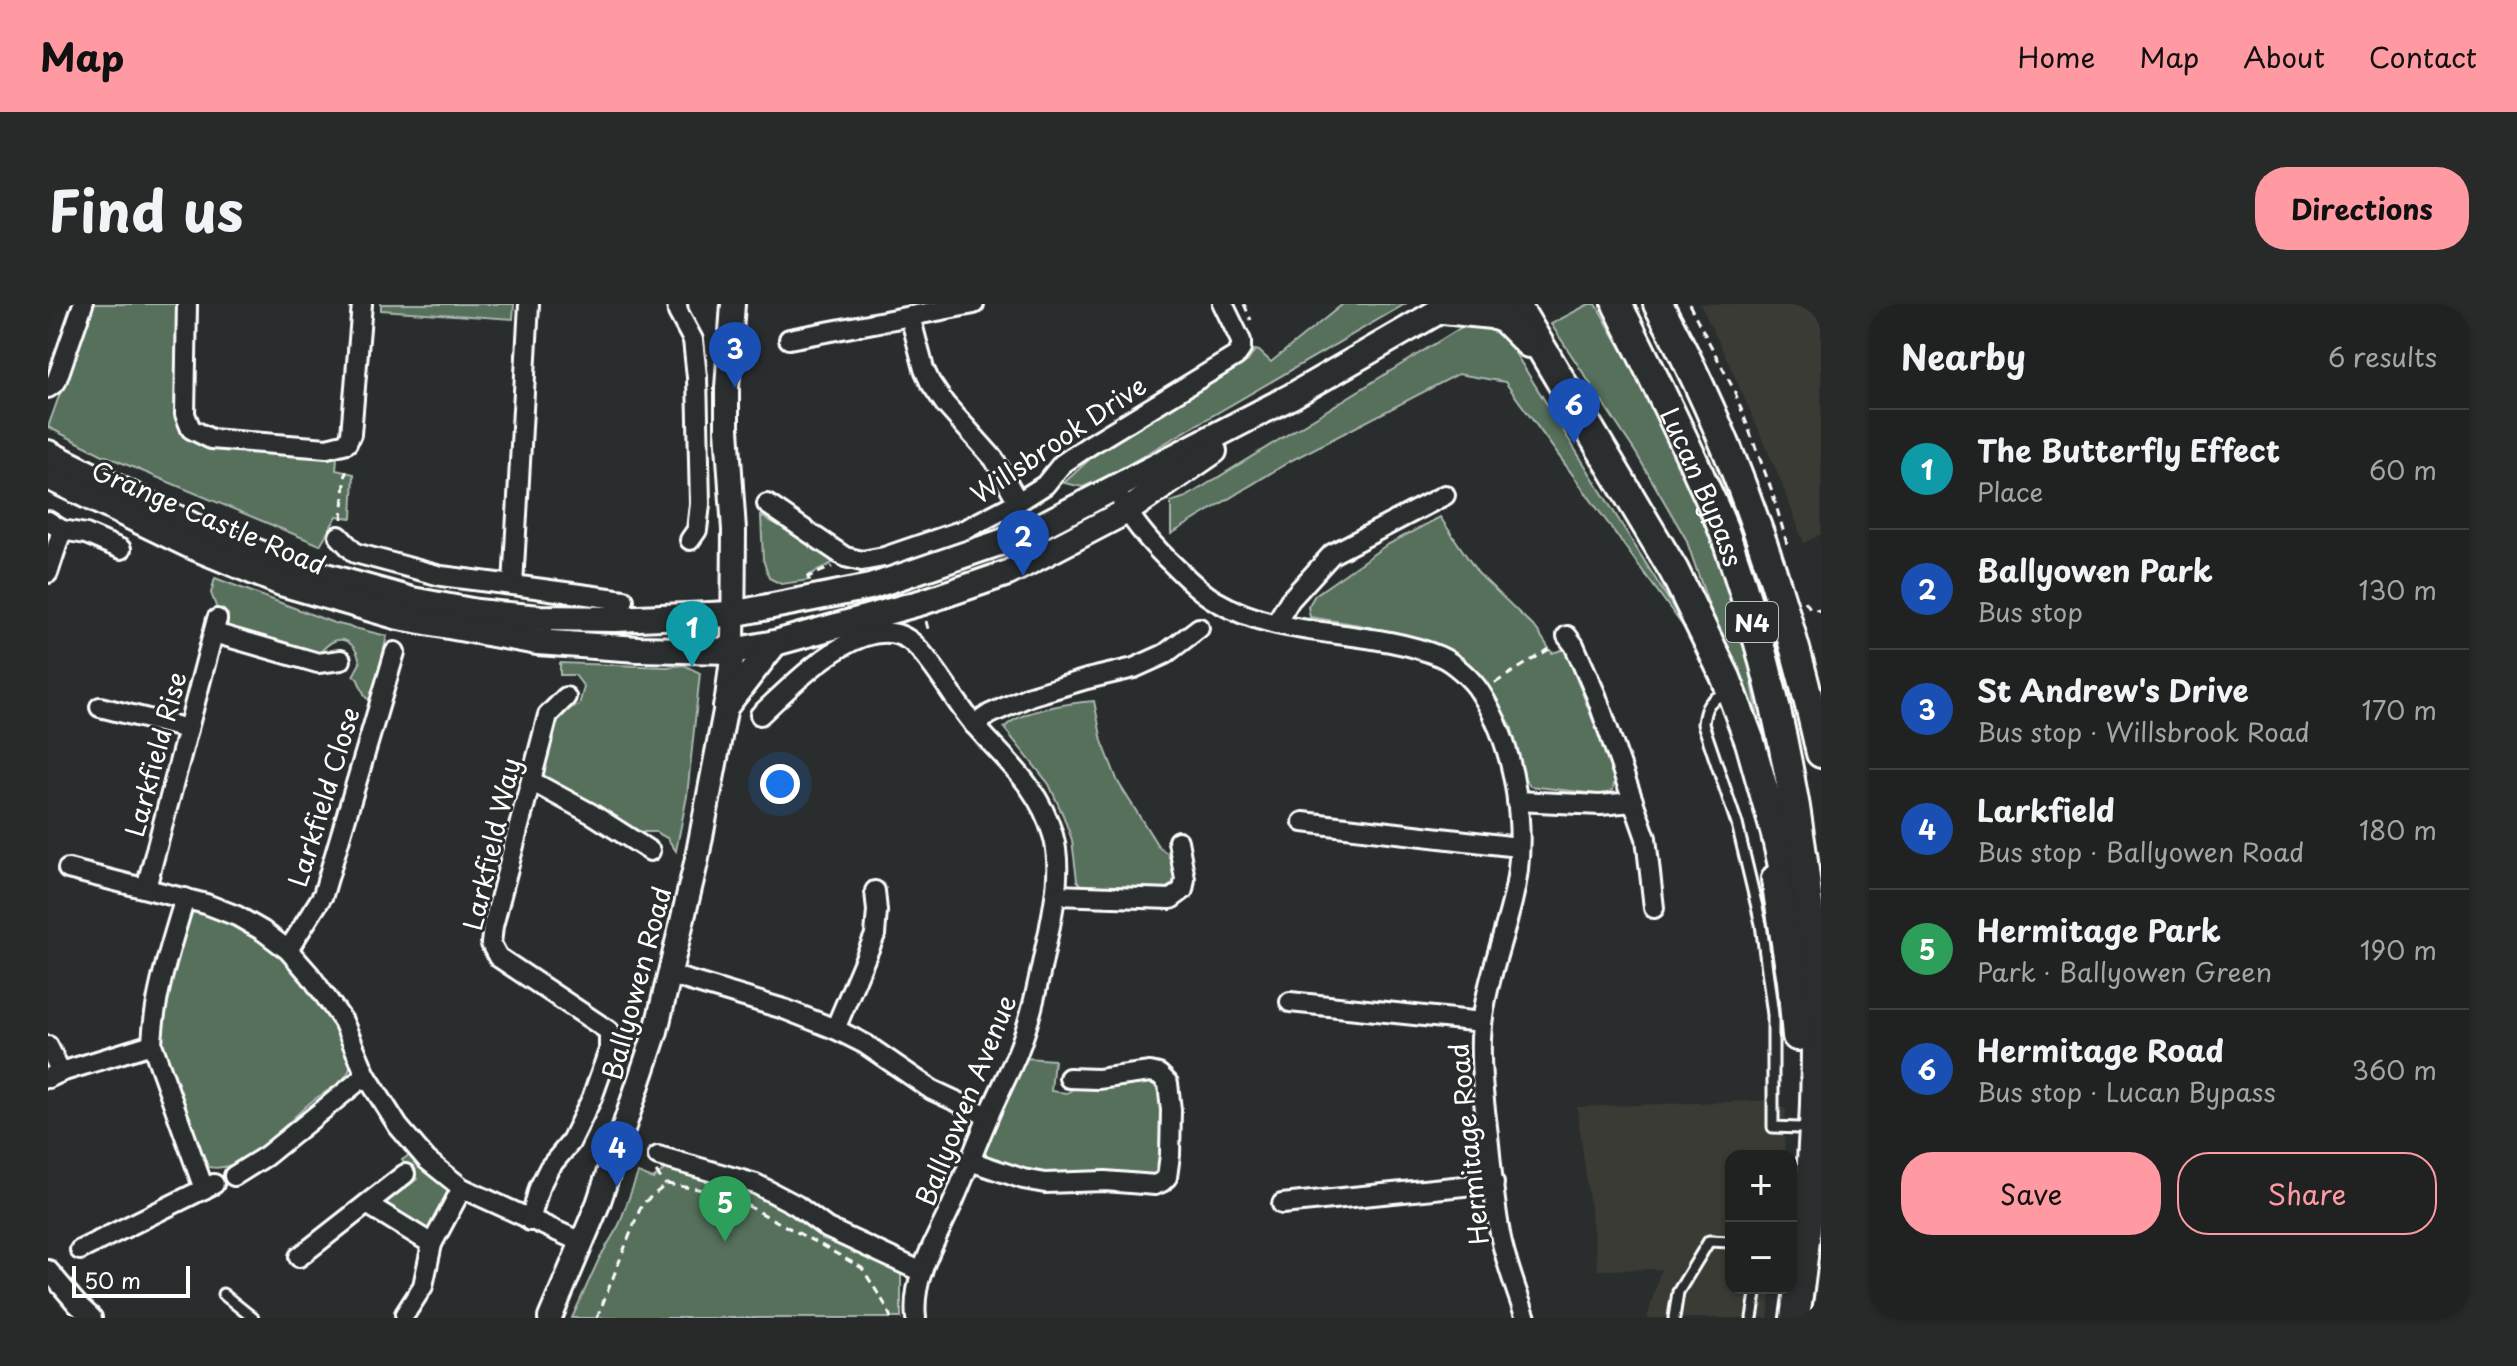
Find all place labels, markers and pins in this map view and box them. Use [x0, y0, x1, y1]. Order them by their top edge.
pin: 3 [709, 322, 761, 388]
pin: 6 [1548, 378, 1600, 444]
pin: 2 [997, 510, 1049, 576]
pin: 1 [666, 601, 718, 667]
pin: 4 [591, 1121, 643, 1187]
pin: 5 [699, 1176, 751, 1242]

